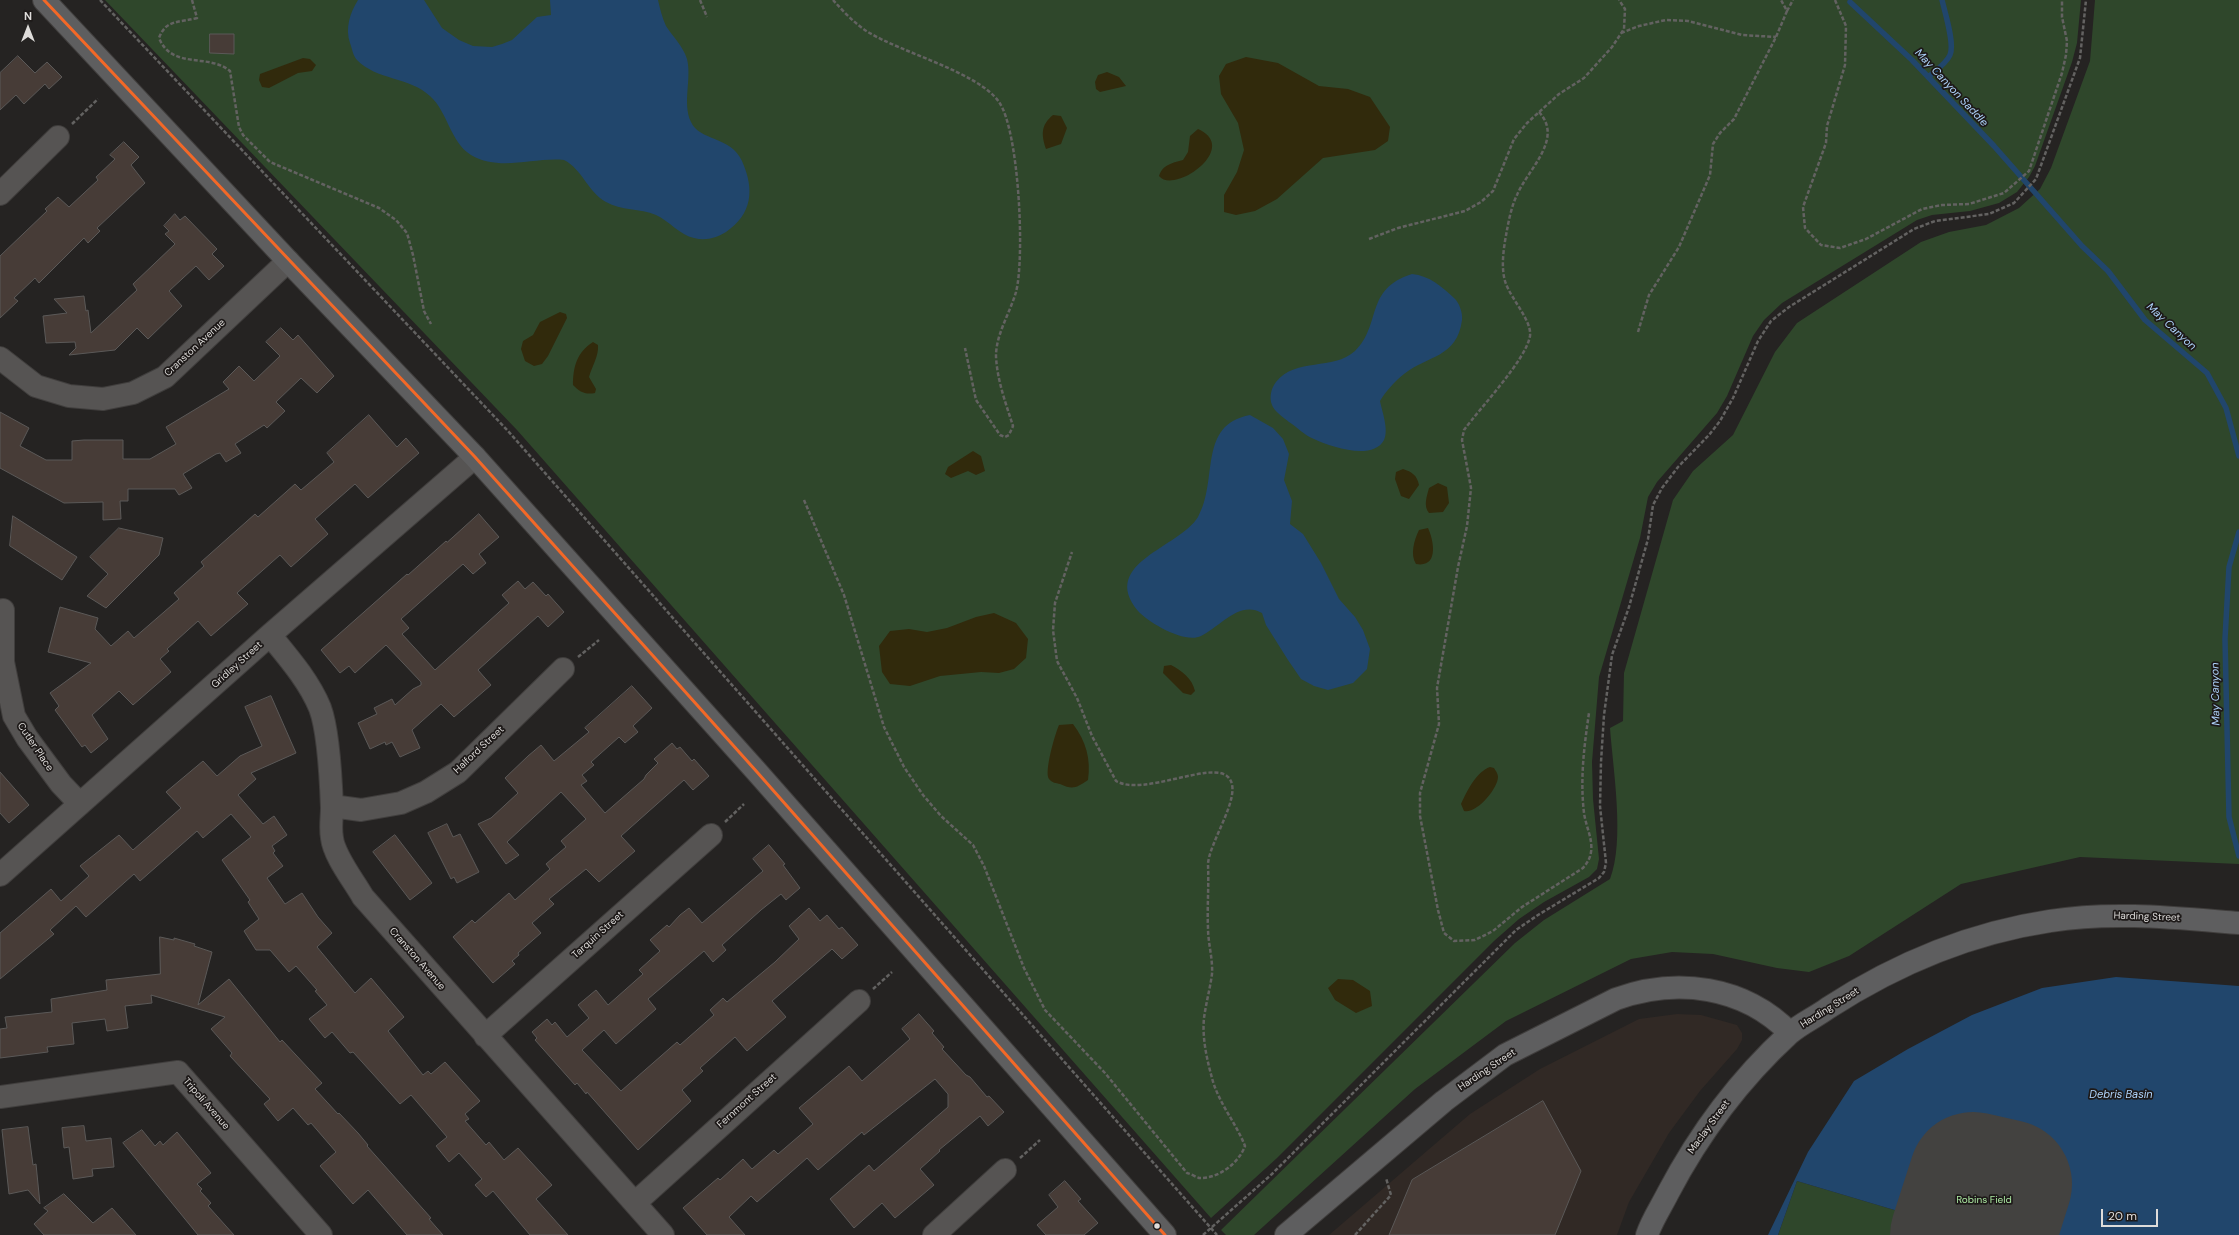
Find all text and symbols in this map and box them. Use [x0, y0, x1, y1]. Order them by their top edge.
north arrow [8, 8, 48, 48]
text: N [24, 9, 32, 23]
water label: May Canyon Saddle [1912, 46, 1990, 130]
water label: May Canyon [2143, 301, 2199, 353]
street label: Cranston Avenue [162, 317, 228, 379]
street label: Gridley Street [209, 639, 265, 691]
water label: May Canyon [2209, 662, 2223, 726]
street label: Cutler Place [14, 720, 56, 774]
street label: Halford Street [451, 724, 507, 776]
street label: Tarquin Street [570, 909, 626, 961]
street label: Harding Street [2113, 910, 2181, 924]
street label: Cranston Avenue [387, 925, 447, 993]
street label: Harding Street [1799, 985, 1861, 1031]
street label: Harding Street [1456, 1046, 1518, 1094]
street label: Fernmont Street [715, 1071, 779, 1131]
street label: Tripoli Avenue [180, 1076, 232, 1132]
water label: Debris Basin [2089, 1088, 2153, 1102]
street label: Maclay Street [1685, 1098, 1733, 1156]
park label: Robins Field [1956, 1194, 2012, 1206]
scale bar [2103, 1201, 2160, 1227]
text: 20 m [2108, 1208, 2137, 1224]
unlabelled marker [1152, 1221, 1162, 1231]

